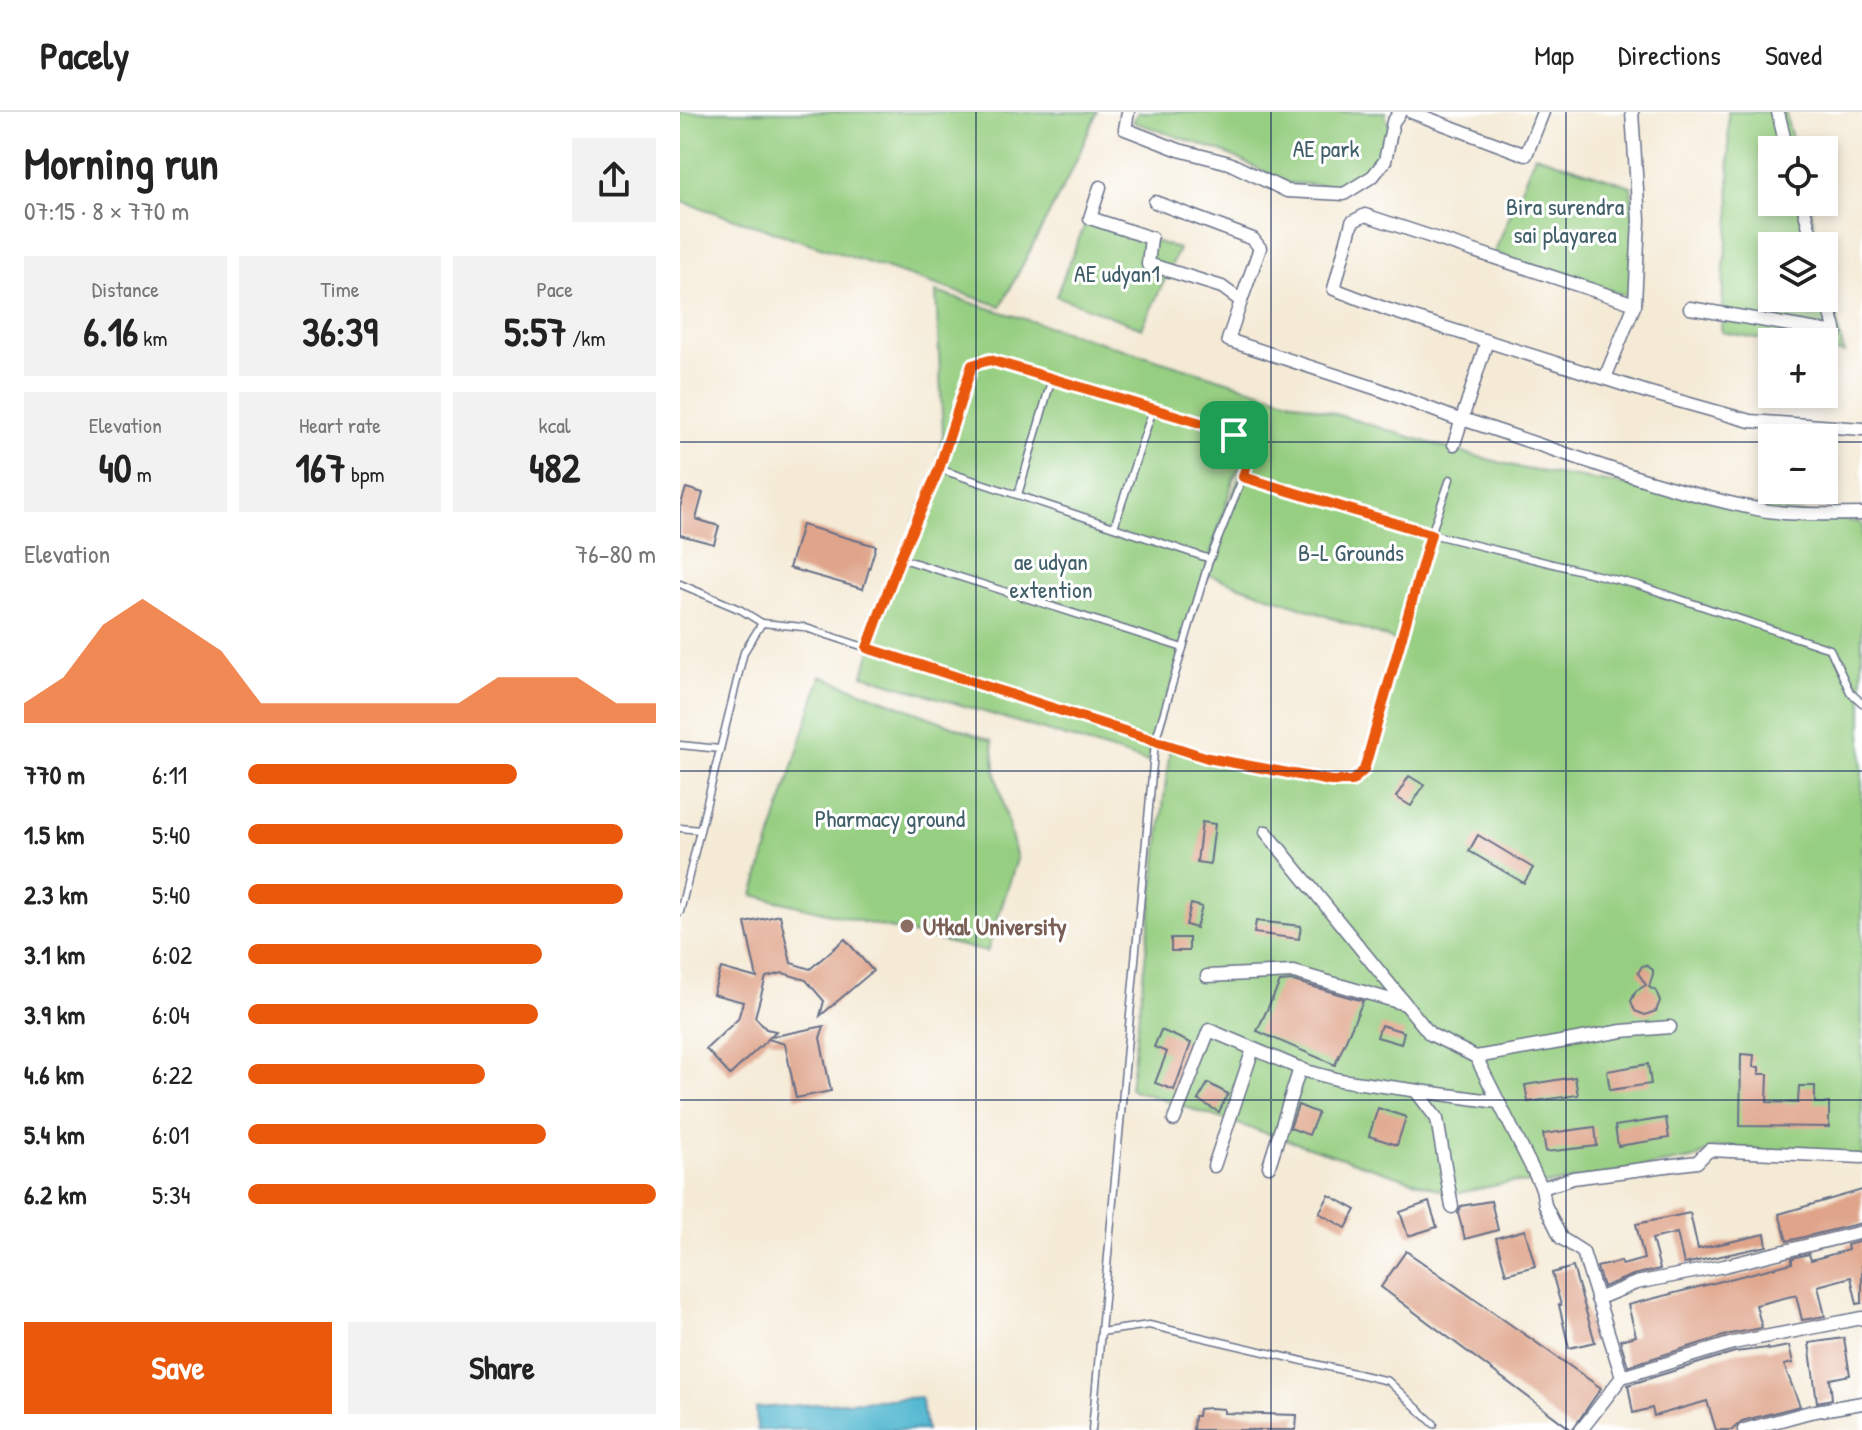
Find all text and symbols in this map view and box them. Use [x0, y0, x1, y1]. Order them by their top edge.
text: Pacely [40, 29, 129, 81]
text: Map [1534, 36, 1574, 74]
text: Directions [1618, 36, 1721, 74]
text: Saved [1765, 36, 1822, 74]
park label: AE park [1293, 132, 1359, 164]
text: Morning run [24, 133, 219, 193]
map controls [1758, 136, 1838, 504]
button: locate [1758, 136, 1838, 216]
button: share [572, 138, 656, 222]
park label: Bira surendra sai playarea [1506, 190, 1624, 250]
text: 07:15 · 8 × 770 m [24, 193, 189, 228]
button: layers [1758, 232, 1838, 312]
park label: AE udyan1 [1074, 257, 1160, 289]
text: Distance [92, 274, 159, 304]
text: Time [321, 274, 359, 304]
text: Pace [536, 274, 573, 304]
text: 6.16 [83, 304, 138, 358]
text: 36:39 [302, 304, 378, 358]
text: 5:57 [504, 304, 567, 358]
text: km [138, 323, 167, 353]
text: /km [567, 323, 605, 353]
button: + [1758, 328, 1838, 408]
pin [1200, 401, 1268, 469]
text: Elevation [89, 410, 162, 440]
text: Heart rate [299, 410, 381, 440]
text: kcal [539, 410, 571, 440]
icon: arrive [1212, 413, 1256, 457]
button: − [1758, 424, 1838, 504]
text: 40 [99, 440, 132, 494]
text: 167 [296, 440, 346, 494]
text: 482 [529, 440, 580, 494]
text: m [132, 459, 152, 489]
text: bpm [346, 459, 384, 489]
text: Elevation [24, 536, 110, 571]
text: 76–80 m [575, 536, 656, 571]
park label: B-L Grounds [1298, 536, 1404, 568]
park label: ae udyan extention [1009, 545, 1093, 605]
text: 770 m [24, 757, 85, 792]
text: 6:11 [152, 757, 187, 792]
park label: Pharmacy ground [815, 802, 965, 834]
text: 1.5 km [24, 817, 84, 852]
text: 5:40 [152, 817, 190, 852]
text: 2.3 km [24, 877, 88, 912]
text: 5:40 [152, 877, 190, 912]
place label: Utkal University [923, 910, 1067, 943]
marker: Utkal University [898, 917, 916, 935]
text: 3.1 km [24, 937, 85, 972]
text: 6:02 [152, 937, 192, 972]
text: 3.9 km [24, 997, 85, 1032]
text: 6:04 [152, 997, 190, 1032]
text: 4.6 km [24, 1057, 84, 1092]
text: 6:22 [152, 1057, 193, 1092]
text: 5.4 km [24, 1117, 85, 1152]
text: 6:01 [152, 1117, 190, 1152]
text: 6.2 km [24, 1177, 87, 1212]
text: 5:34 [152, 1177, 190, 1212]
button: Save [24, 1322, 332, 1414]
button: Share [348, 1322, 656, 1414]

